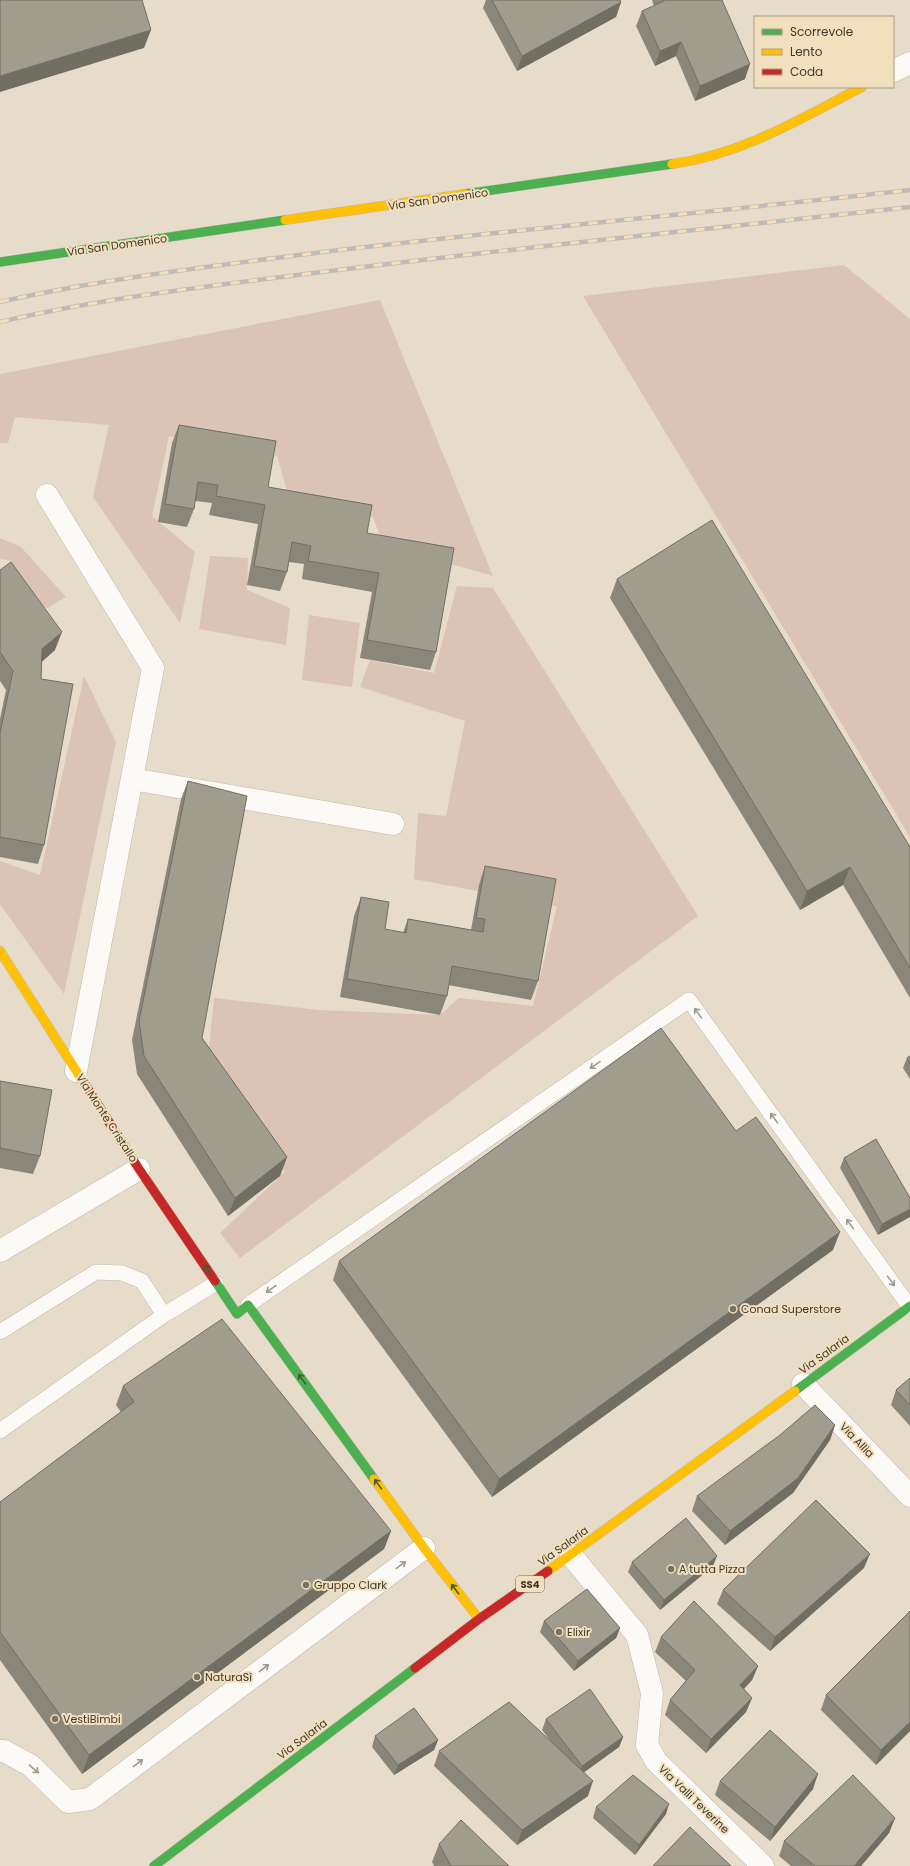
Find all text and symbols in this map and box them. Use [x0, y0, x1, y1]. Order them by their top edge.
legend [754, 16, 894, 88]
text: Scorrevole [790, 23, 853, 40]
text: Lento [790, 43, 823, 60]
text: Coda [790, 63, 823, 80]
street label: Via San Domenico [387, 184, 489, 214]
street label: Via San Domenico [66, 230, 168, 260]
one-way arrow [694, 1008, 702, 1019]
one-way arrow [590, 1061, 601, 1069]
street label: Via Monte Cristallo [72, 1071, 142, 1165]
one-way arrow [770, 1113, 778, 1124]
one-way arrow [846, 1219, 854, 1230]
one-way arrow [204, 1265, 212, 1276]
one-way arrow [887, 1275, 895, 1286]
one-way arrow [266, 1285, 277, 1293]
place label: Conad Superstore [741, 1301, 841, 1317]
marker: Conad Superstore [728, 1304, 738, 1314]
street label: Via Salaria [796, 1330, 852, 1378]
one-way arrow [297, 1374, 306, 1385]
street label: Via Allia [836, 1419, 878, 1461]
one-way arrow [374, 1479, 382, 1490]
street label: Via Salaria [535, 1522, 591, 1570]
one-way arrow [396, 1561, 407, 1569]
place label: A tutta Pizza [679, 1561, 745, 1577]
marker: A tutta Pizza [666, 1564, 676, 1574]
road number: SS4 [516, 1576, 544, 1592]
place label: Gruppo Clark [314, 1577, 387, 1593]
marker: Gruppo Clark [301, 1580, 311, 1590]
one-way arrow [451, 1583, 459, 1594]
place label: Elixir [567, 1624, 590, 1640]
marker: Elixir [554, 1627, 564, 1637]
one-way arrow [258, 1664, 269, 1672]
place label: NaturaSì [205, 1669, 252, 1685]
marker: NaturaSì [192, 1672, 202, 1682]
place label: VestiBimbi [63, 1711, 121, 1727]
marker: VestiBimbi [50, 1714, 60, 1724]
street label: Via Salaria [274, 1715, 330, 1763]
one-way arrow [132, 1759, 143, 1767]
street label: Via Valli Teverine [655, 1761, 733, 1837]
one-way arrow [29, 1764, 39, 1773]

